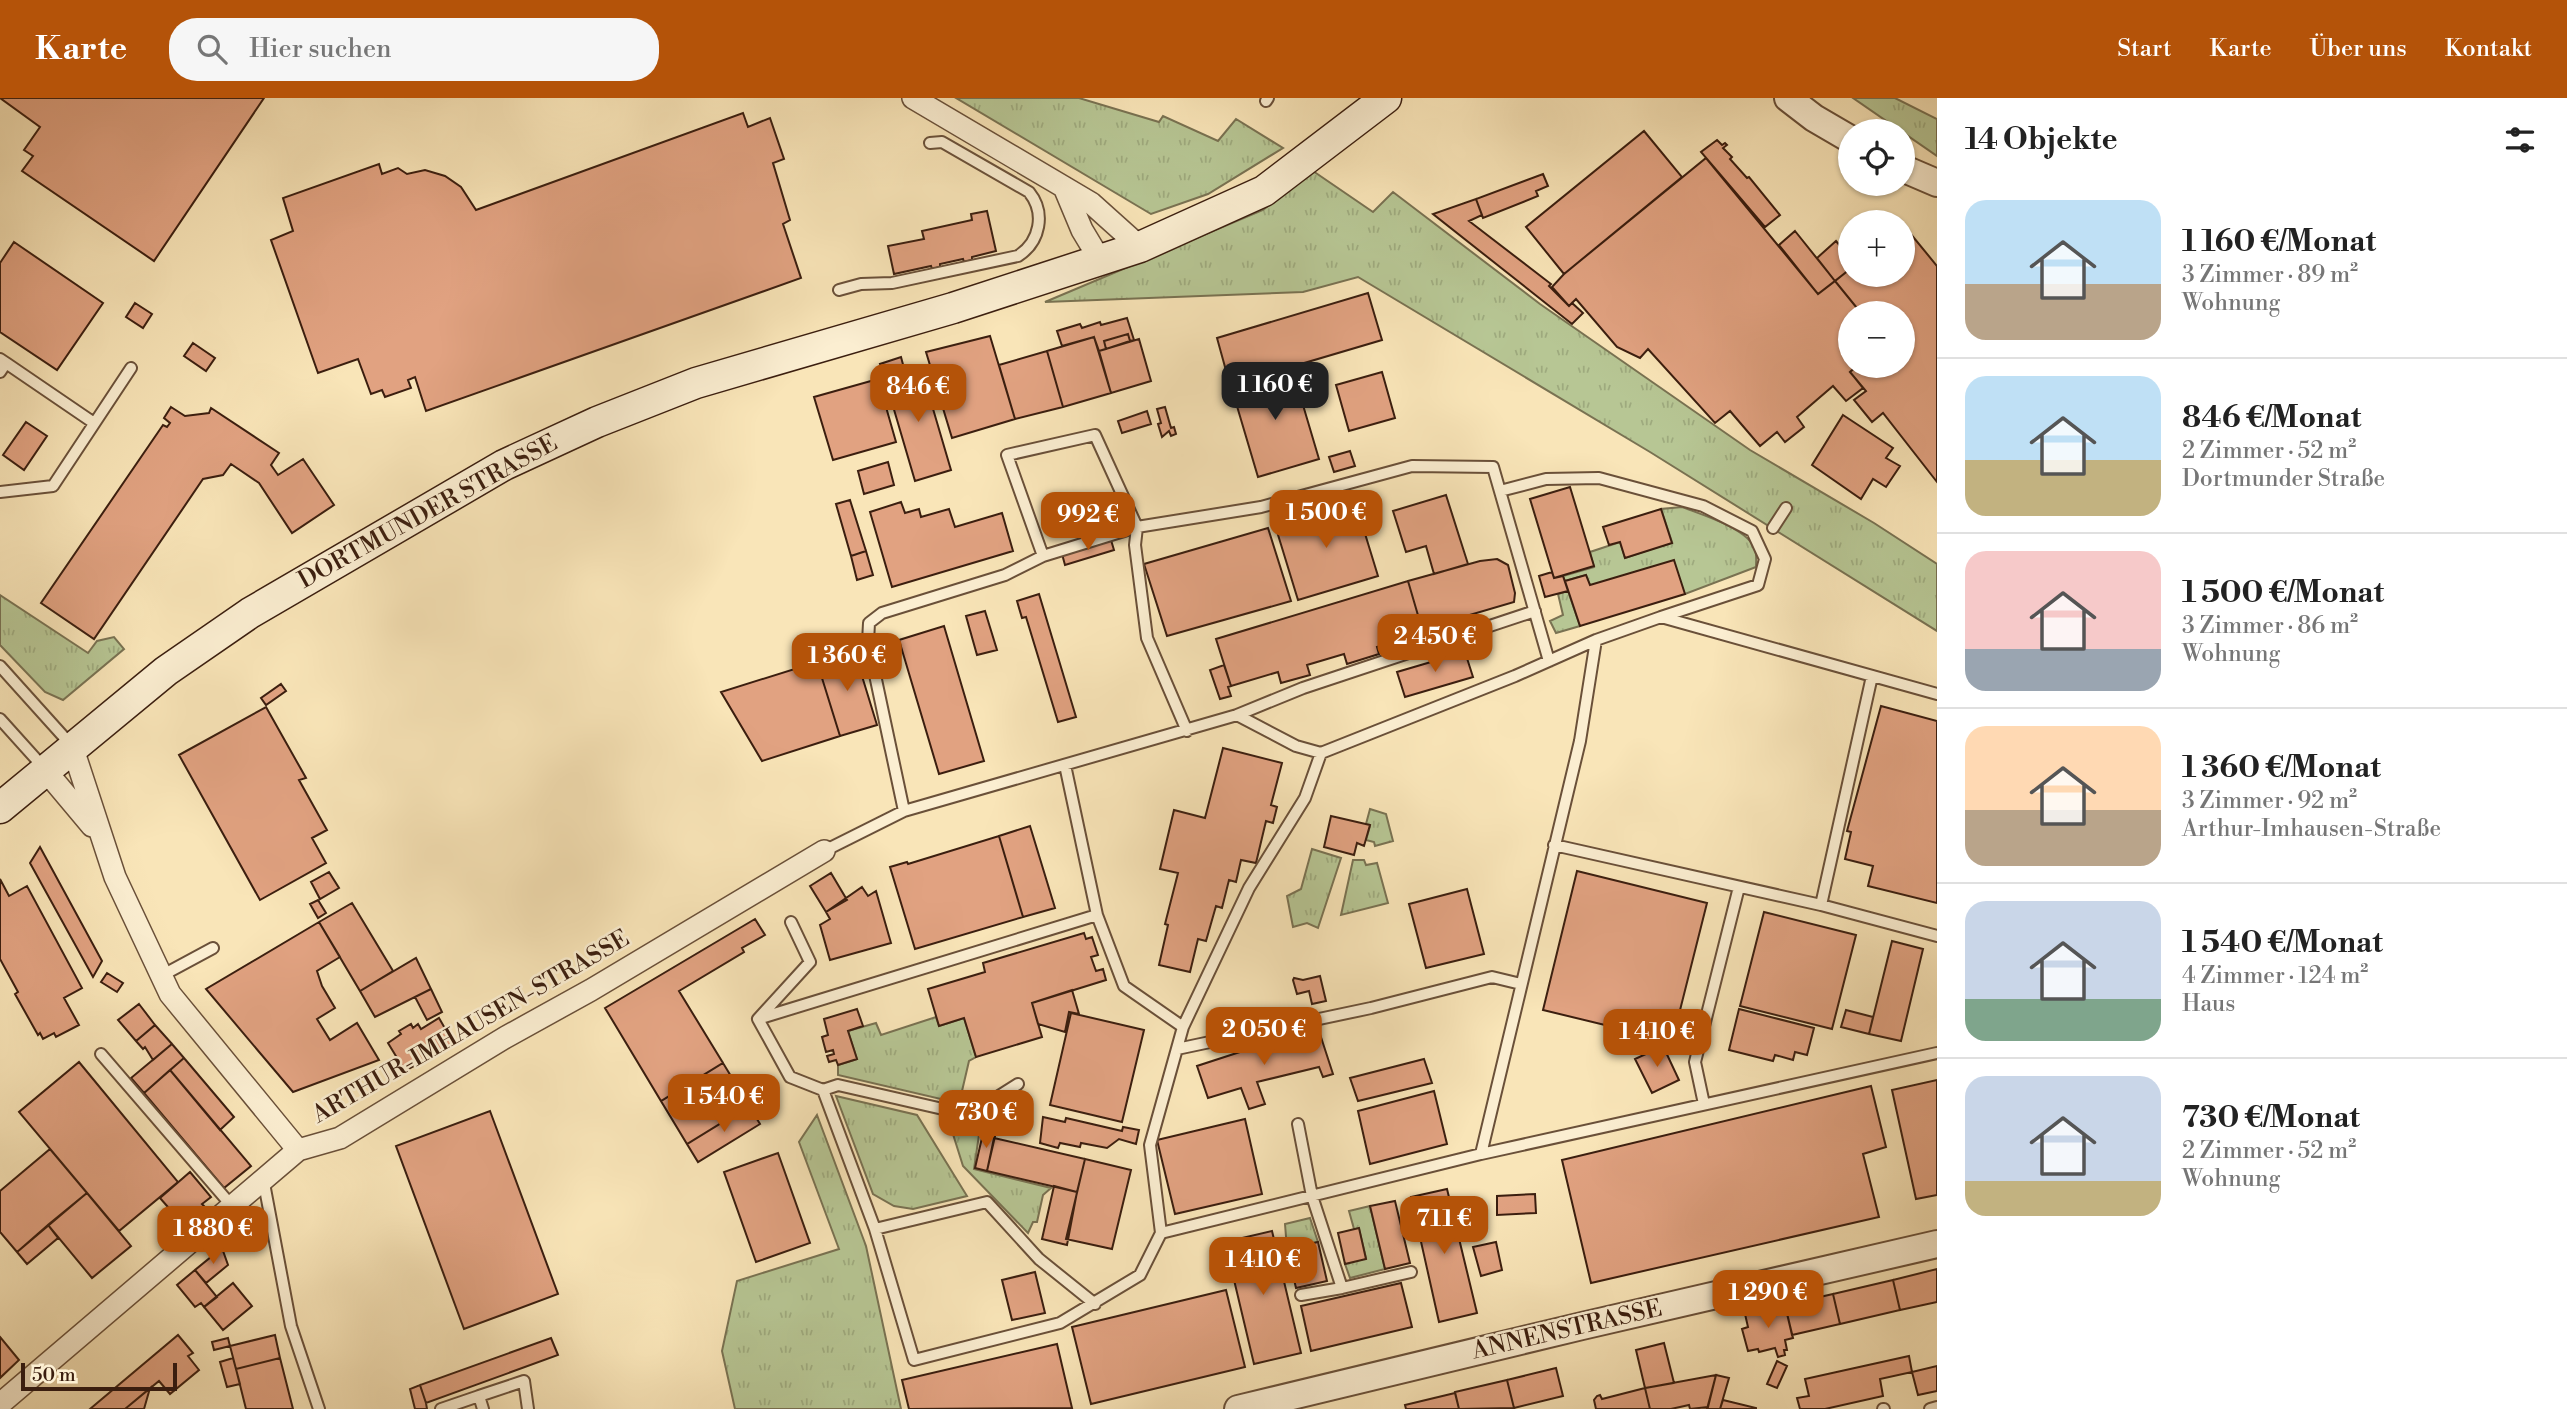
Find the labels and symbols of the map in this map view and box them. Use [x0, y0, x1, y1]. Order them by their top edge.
pin: 1 160 € [1210, 362, 1340, 422]
pin: 846 € [869, 364, 967, 424]
street label: DORTMUNDER STRASSE [293, 428, 563, 596]
pin: 1 500 € [1261, 490, 1391, 550]
pin: 992 € [1039, 492, 1137, 552]
pin: 2 450 € [1370, 614, 1500, 674]
pin: 1 360 € [782, 634, 912, 693]
street label: ARTHUR-IMHAUSEN-STRASSE [306, 924, 635, 1131]
pin: 2 050 € [1199, 1007, 1329, 1067]
pin: 1 410 € [1592, 1010, 1722, 1069]
pin: 1 540 € [659, 1074, 789, 1134]
pin: 730 € [937, 1090, 1035, 1150]
pin: 711 € [1395, 1196, 1493, 1256]
pin: 1 880 € [148, 1206, 278, 1266]
pin: 1 410 € [1198, 1238, 1328, 1297]
pin: 1 290 € [1703, 1270, 1833, 1330]
street label: ANNENSTRASSE [1468, 1294, 1665, 1367]
scale bar [21, 1360, 177, 1392]

